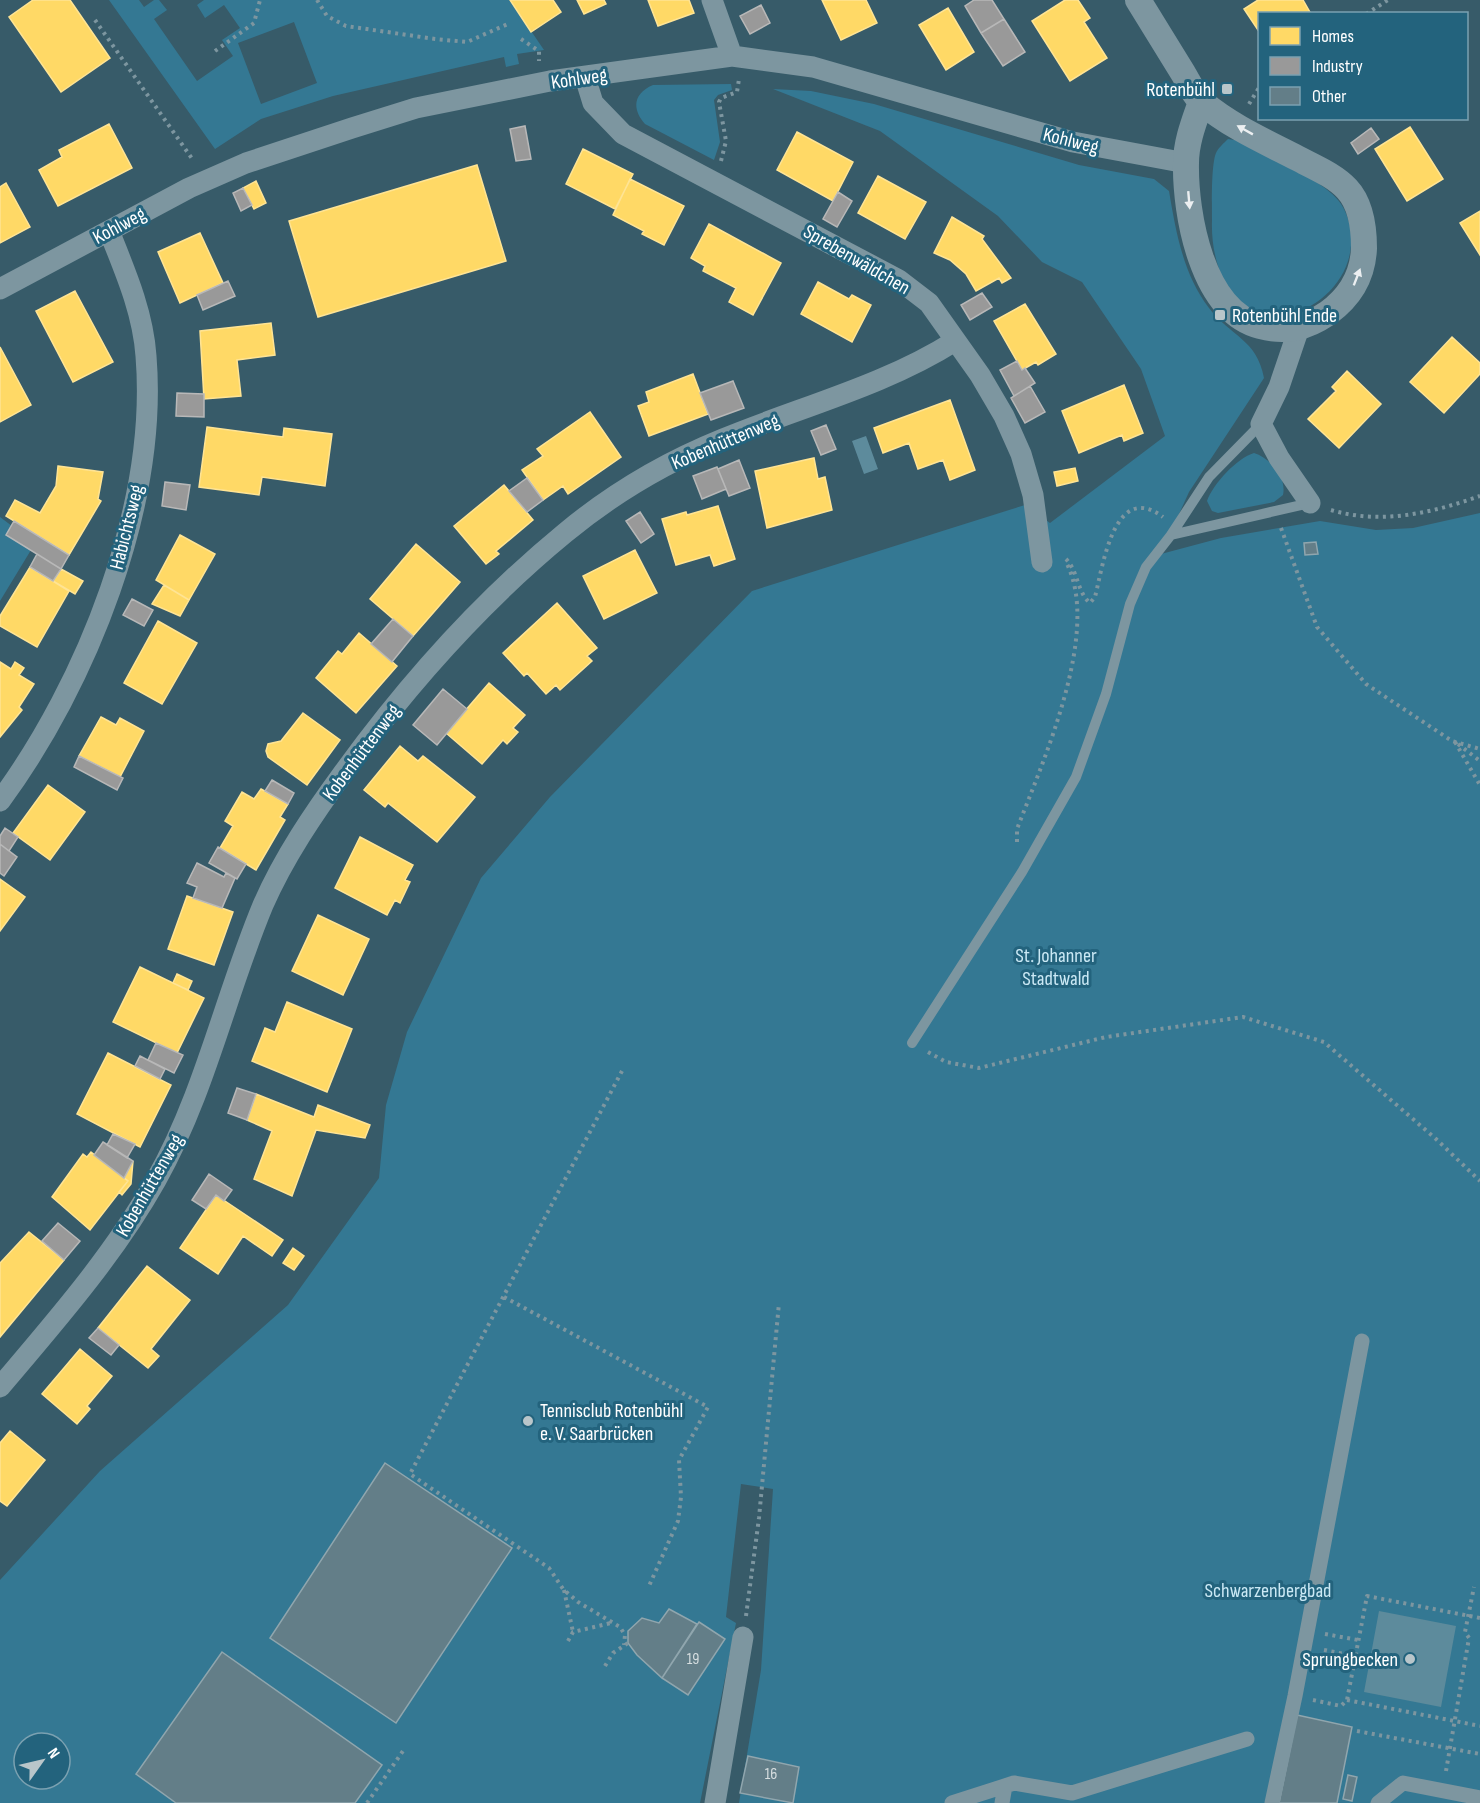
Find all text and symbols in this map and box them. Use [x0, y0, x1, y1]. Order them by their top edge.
legend [1258, 12, 1468, 120]
text: Homes [1312, 26, 1354, 47]
text: Industry [1312, 56, 1363, 77]
street label: Kohlweg [550, 63, 609, 95]
place label: Rotenbühl [1146, 78, 1215, 102]
marker: Rotenbühl [1220, 82, 1234, 96]
text: Other [1312, 86, 1346, 107]
street label: Kohlweg [1040, 122, 1101, 159]
one-way arrow [1236, 125, 1253, 135]
one-way arrow [1184, 191, 1194, 210]
street label: Kohlweg [89, 202, 150, 250]
street label: Sprebenwäldchen [799, 220, 914, 300]
one-way arrow [1352, 268, 1362, 286]
place label: Rotenbühl Ende [1232, 304, 1337, 328]
marker: Rotenbühl Ende [1213, 308, 1227, 322]
street label: Kobenhüttenweg [668, 408, 783, 475]
street label: Habichtsweg [105, 482, 149, 572]
street label: Kobenhüttenweg [318, 700, 406, 806]
park label: St. Johanner Stadtwald [1015, 944, 1097, 991]
street label: Kobenhüttenweg [111, 1130, 189, 1241]
place label: Tennisclub Rotenbühl e. V. Saarbrücken [540, 1399, 683, 1446]
marker: Tennisclub Rotenbühl e. V. Saarbrücken [521, 1414, 535, 1428]
park label: Schwarzenbergbad [1205, 1579, 1331, 1603]
place label: Sprungbecken [1302, 1648, 1398, 1672]
house number: 19 [687, 1650, 699, 1669]
marker: Sprungbecken [1403, 1652, 1417, 1666]
north arrow [12, 1731, 72, 1791]
text: N [43, 1745, 63, 1762]
house number: 16 [765, 1765, 777, 1784]

